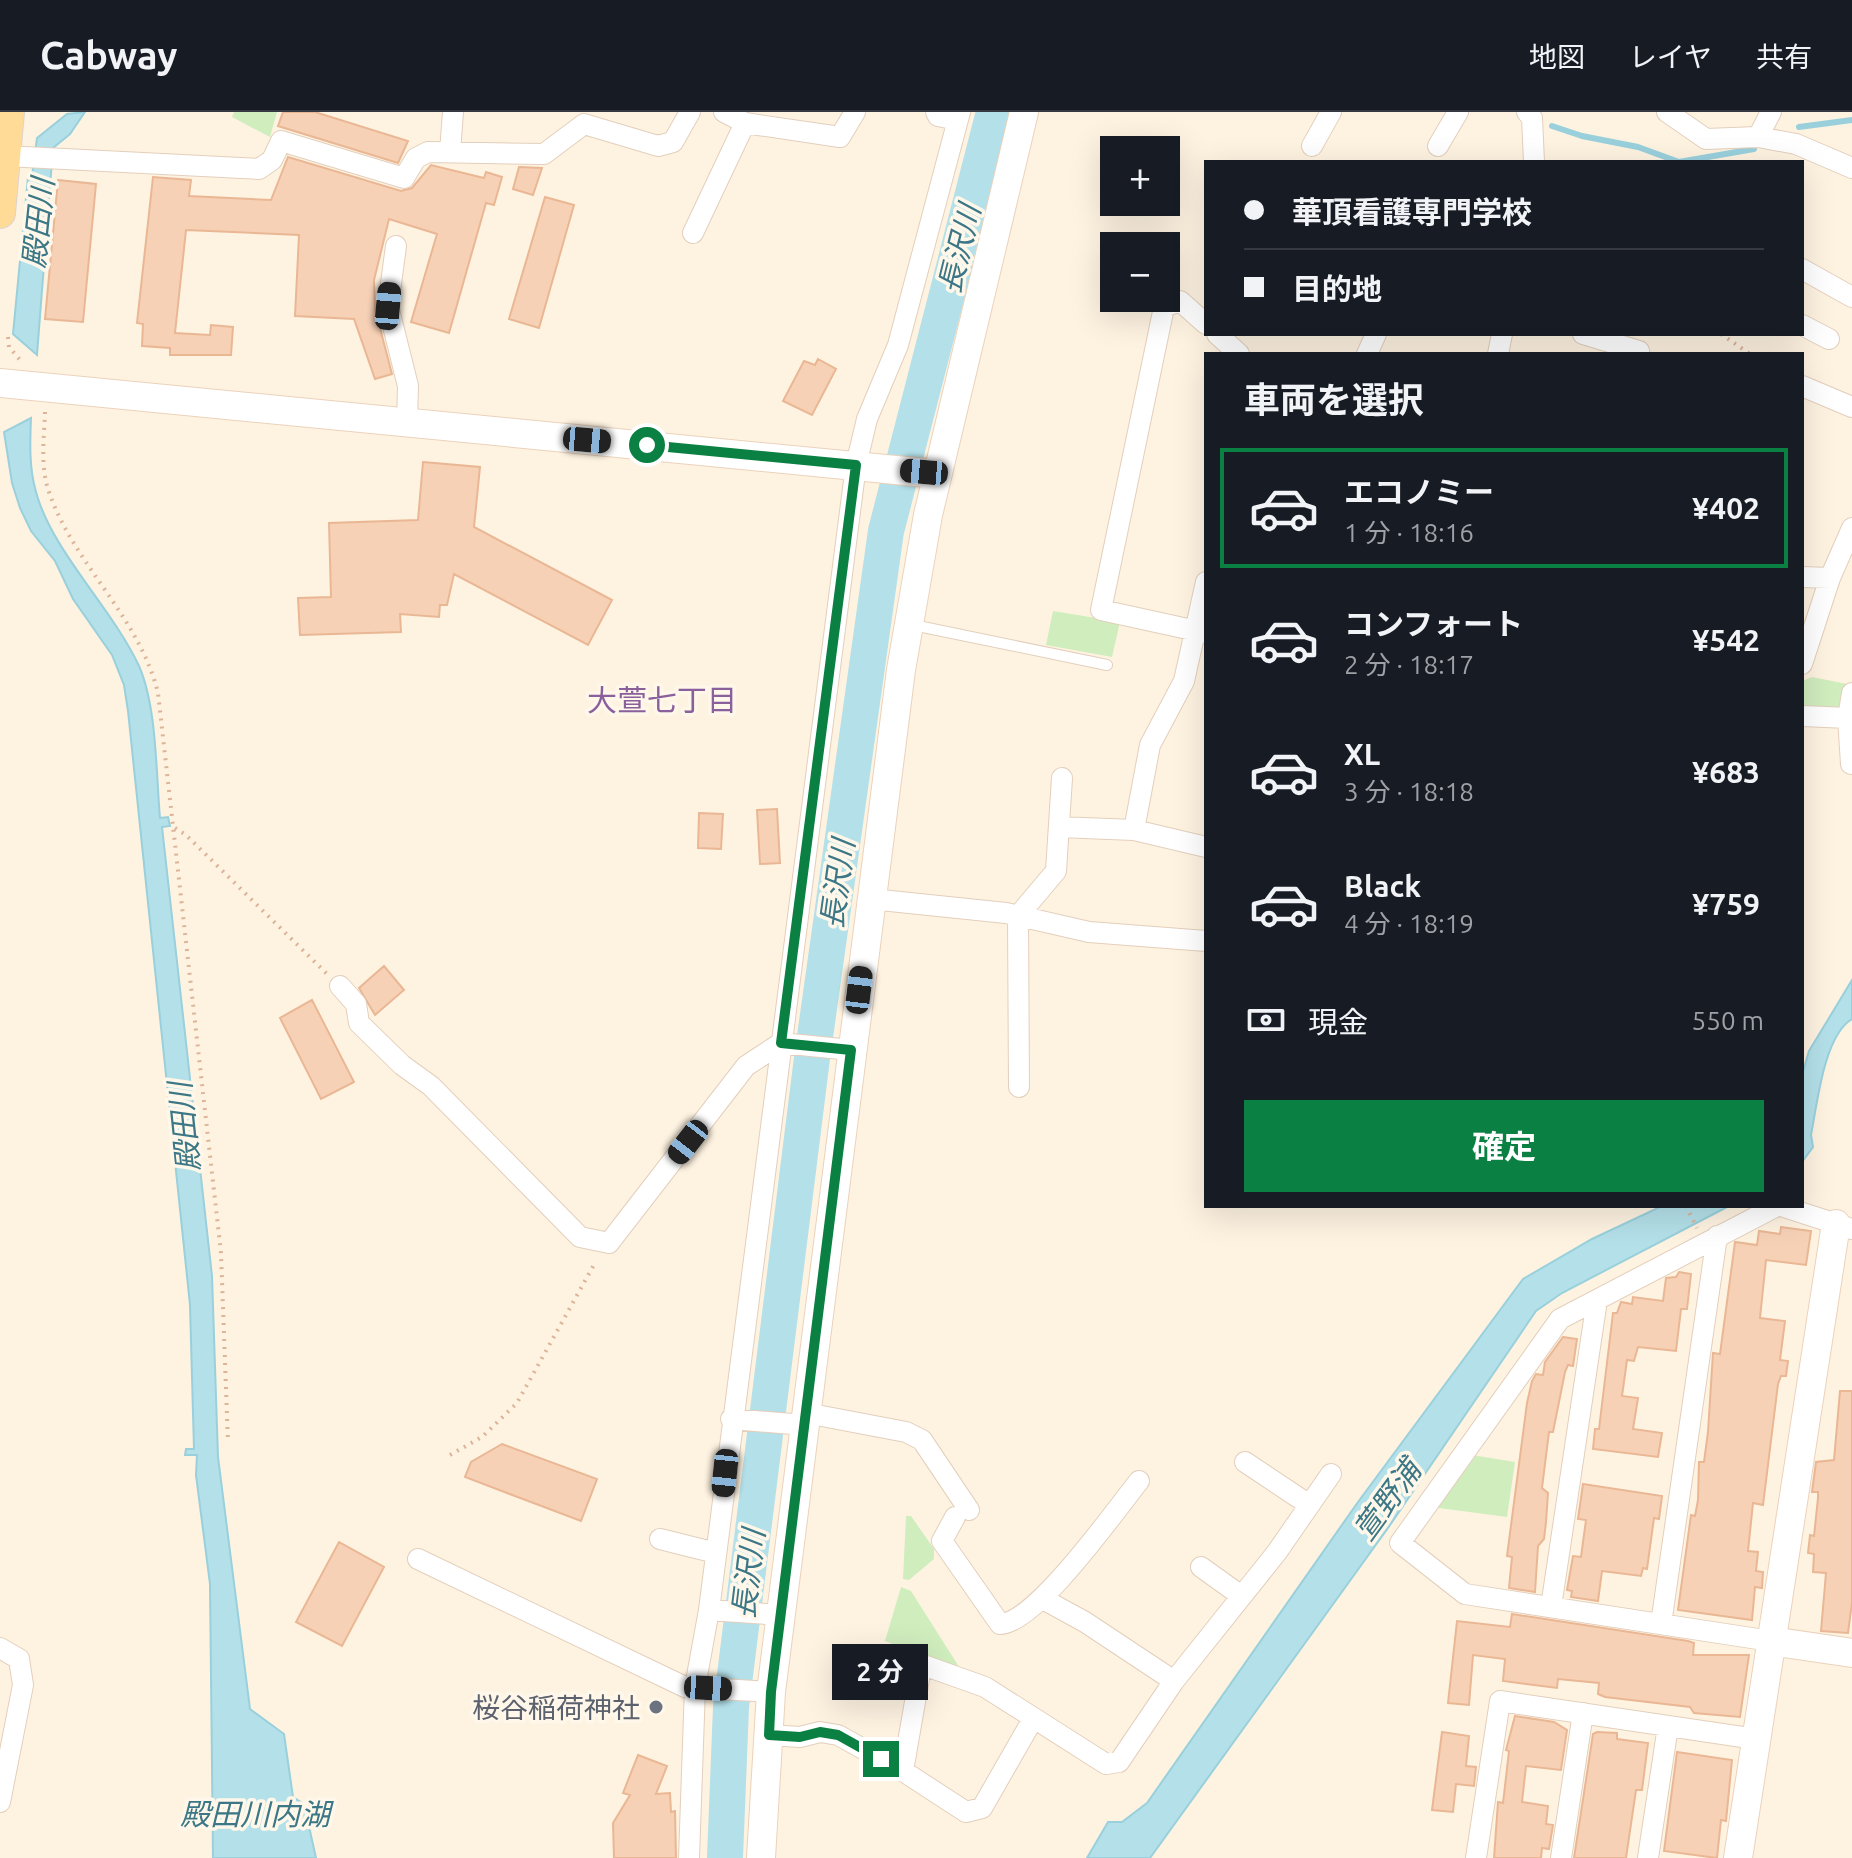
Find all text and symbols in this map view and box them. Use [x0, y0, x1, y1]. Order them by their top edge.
text: Cabway [40, 34, 177, 76]
text: 地図 [1529, 41, 1585, 72]
text: レイヤ [1629, 41, 1712, 72]
text: 共有 [1756, 41, 1812, 72]
map controls [1100, 136, 1180, 312]
button: + [1100, 136, 1180, 216]
water label: 殿田川 [16, 173, 60, 270]
text: 華頂看護専門学校 [1292, 195, 1532, 229]
water label: 長沢川 [932, 198, 987, 297]
button: − [1100, 232, 1180, 312]
text: 目的地 [1292, 272, 1382, 306]
car [374, 281, 402, 331]
text: 車両を選択 [1244, 379, 1424, 420]
car [562, 426, 612, 454]
route start [629, 427, 665, 463]
car [899, 458, 949, 486]
icon: car [1248, 472, 1320, 544]
text: エコノミー [1344, 475, 1494, 509]
text: ¥402 [1692, 491, 1760, 525]
text: 1 分 · 18:16 [1344, 518, 1474, 547]
icon: car [1248, 604, 1320, 676]
text: コンフォート [1344, 607, 1523, 641]
text: ¥542 [1692, 623, 1760, 657]
text: 2 分 · 18:17 [1344, 650, 1474, 679]
district label: 大萱七丁目 [587, 683, 737, 717]
icon: car [1248, 736, 1320, 808]
text: XL [1344, 737, 1380, 771]
text: ¥683 [1692, 755, 1760, 789]
text: 3 分 · 18:18 [1344, 777, 1474, 806]
water label: 長沢川 [814, 834, 861, 931]
icon: car [1248, 868, 1320, 940]
text: Black [1344, 869, 1421, 903]
text: ¥759 [1692, 887, 1760, 921]
text: 4 分 · 18:19 [1344, 909, 1474, 938]
car [844, 965, 874, 1015]
icon: cash [1244, 998, 1288, 1042]
text: 現金 [1308, 1005, 1368, 1039]
text: 550 m [1692, 1006, 1764, 1035]
water label: 殿田川 [162, 1077, 206, 1174]
button: 確定 [1244, 1100, 1764, 1192]
car [664, 1116, 712, 1168]
car [711, 1448, 739, 1498]
water label: 萱野浦 [1347, 1450, 1430, 1546]
water label: 長沢川 [726, 1524, 771, 1621]
callout: 2 分 [833, 1643, 929, 1699]
text: 2 分 [857, 1657, 903, 1686]
car [683, 1675, 733, 1701]
place label: 桜谷稲荷神社 [472, 1692, 640, 1723]
marker: 桜谷稲荷神社 [647, 1698, 665, 1716]
route end [863, 1741, 899, 1777]
water label: 殿田川内湖 [180, 1797, 334, 1831]

